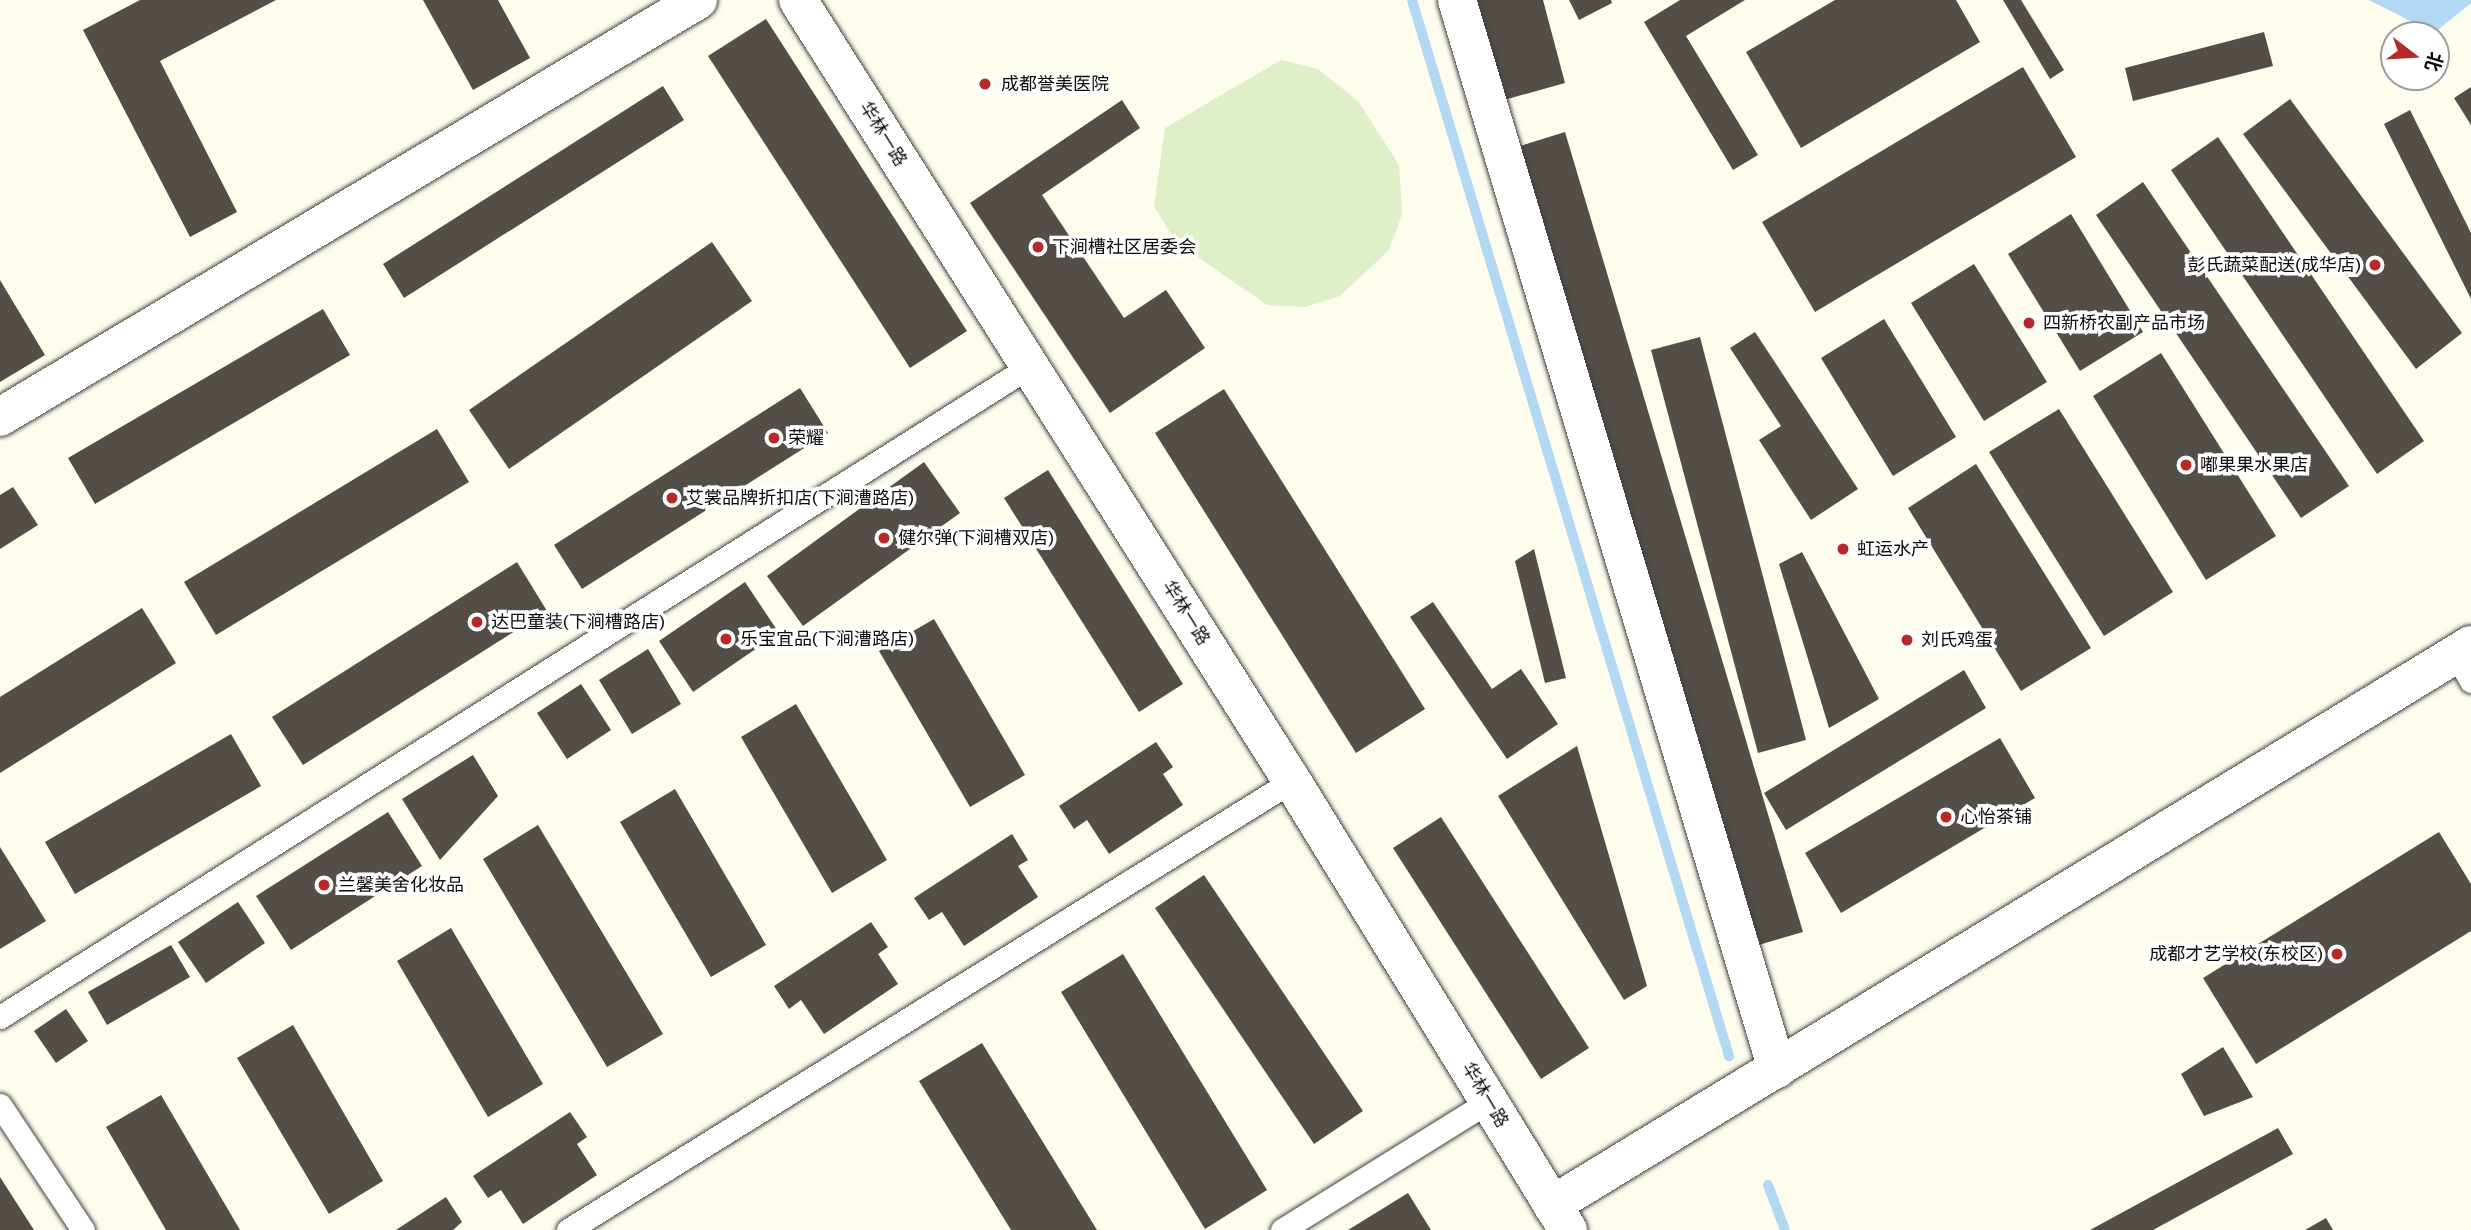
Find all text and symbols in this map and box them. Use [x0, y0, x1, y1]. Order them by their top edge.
north arrow [2380, 21, 2450, 91]
text: 北 [2420, 49, 2447, 74]
place label: 成都誉美医院 [1001, 73, 1109, 95]
marker: 成都誉美医院 [975, 74, 995, 94]
street label: 华林一路 [855, 98, 911, 170]
place label: 下涧槽社区居委会 [1052, 236, 1196, 258]
marker: 下涧槽社区居委会 [1030, 239, 1046, 255]
place label: 彭氏蔬菜配送(成华店) [2187, 254, 2361, 276]
marker: 彭氏蔬菜配送(成华店) [2367, 257, 2383, 273]
place label: 四新桥农副产品市场 [2043, 312, 2205, 334]
marker: 四新桥农副产品市场 [2021, 315, 2037, 331]
place label: 荣耀 [788, 427, 824, 449]
marker: 荣耀 [766, 430, 782, 446]
place label: 嘟果果水果店 [2200, 454, 2308, 476]
marker: 嘟果果水果店 [2178, 457, 2194, 473]
place label: 艾裳品牌折扣店(下涧漕路店) [686, 487, 914, 509]
marker: 艾裳品牌折扣店(下涧漕路店) [664, 490, 680, 506]
place label: 健尔弹(下涧槽双店) [898, 527, 1054, 549]
marker: 健尔弹(下涧槽双店) [876, 530, 892, 546]
place label: 虹运水产 [1857, 538, 1929, 560]
marker: 虹运水产 [1835, 541, 1851, 557]
street label: 华林一路 [1158, 577, 1214, 649]
place label: 达巴童装(下涧槽路店) [491, 611, 665, 633]
marker: 达巴童装(下涧槽路店) [469, 614, 485, 630]
place label: 乐宝宜品(下涧漕路店) [740, 628, 914, 650]
place label: 刘氏鸡蛋 [1921, 629, 1993, 651]
marker: 乐宝宜品(下涧漕路店) [718, 631, 734, 647]
marker: 刘氏鸡蛋 [1899, 632, 1915, 648]
place label: 心怡茶铺 [1960, 806, 2032, 828]
marker: 心怡茶铺 [1938, 809, 1954, 825]
place label: 兰馨美舍化妆品 [338, 874, 464, 896]
marker: 兰馨美舍化妆品 [316, 877, 332, 893]
place label: 成都才艺学校(东校区) [2149, 943, 2323, 965]
marker: 成都才艺学校(东校区) [2329, 946, 2345, 962]
street label: 华林一路 [1457, 1059, 1513, 1131]

